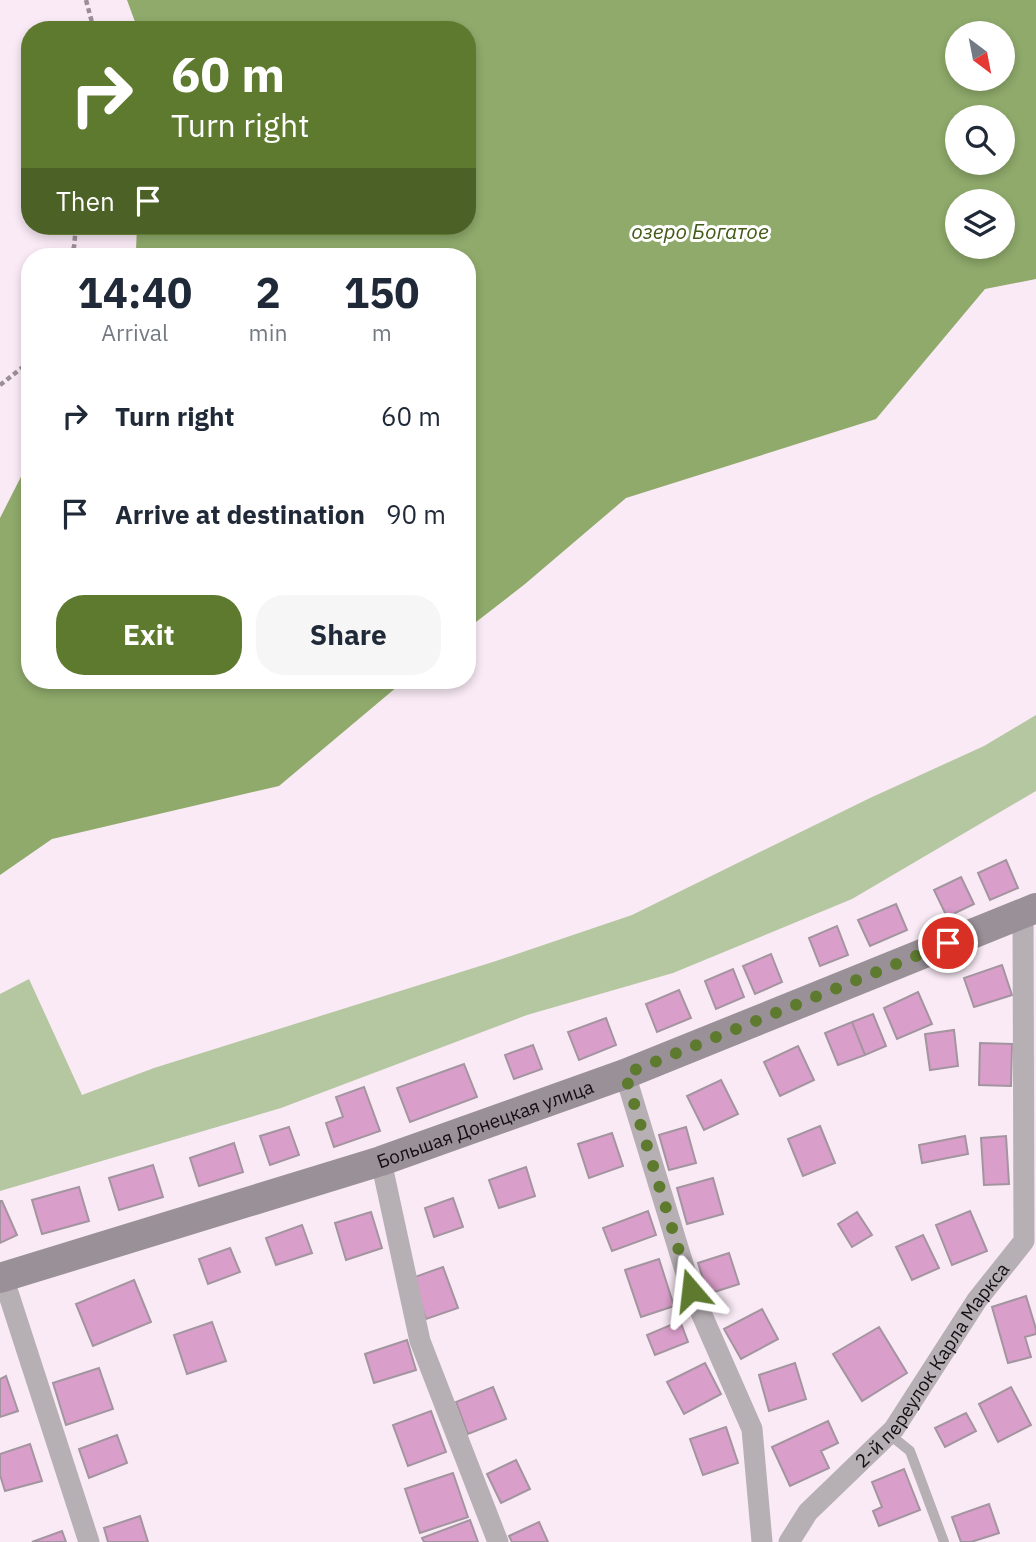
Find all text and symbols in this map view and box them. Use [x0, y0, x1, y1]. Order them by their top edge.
north arrow [945, 21, 1015, 91]
map controls [945, 21, 1015, 259]
text: 60 m [171, 42, 285, 105]
icon: right [56, 49, 147, 140]
text: Turn right [171, 104, 309, 146]
button: search [945, 105, 1015, 175]
icon: arrive [129, 182, 167, 220]
text: Then [56, 184, 115, 218]
button: layers [945, 189, 1015, 259]
water label: озеро Богатое [631, 217, 769, 245]
text: 14:40 [77, 265, 192, 320]
text: 2 [255, 265, 281, 320]
text: 150 [344, 265, 420, 320]
text: Arrival [101, 317, 168, 347]
text: min [249, 317, 287, 347]
text: m [372, 317, 392, 347]
icon: right [56, 397, 94, 435]
text: Turn right [115, 399, 234, 433]
text: 60 m [381, 399, 441, 433]
icon: arrive [56, 495, 94, 533]
text: Arrive at destination [115, 497, 365, 531]
text: 90 m [386, 497, 446, 531]
button: Exit [56, 595, 242, 675]
button: Share [256, 595, 441, 675]
pin [918, 913, 978, 973]
icon: arrive [929, 924, 967, 962]
street label: Большая Донецкая улица [373, 1074, 597, 1174]
position arrow [654, 1253, 728, 1327]
street label: 2-й переулок Карла Маркса [850, 1257, 1014, 1473]

